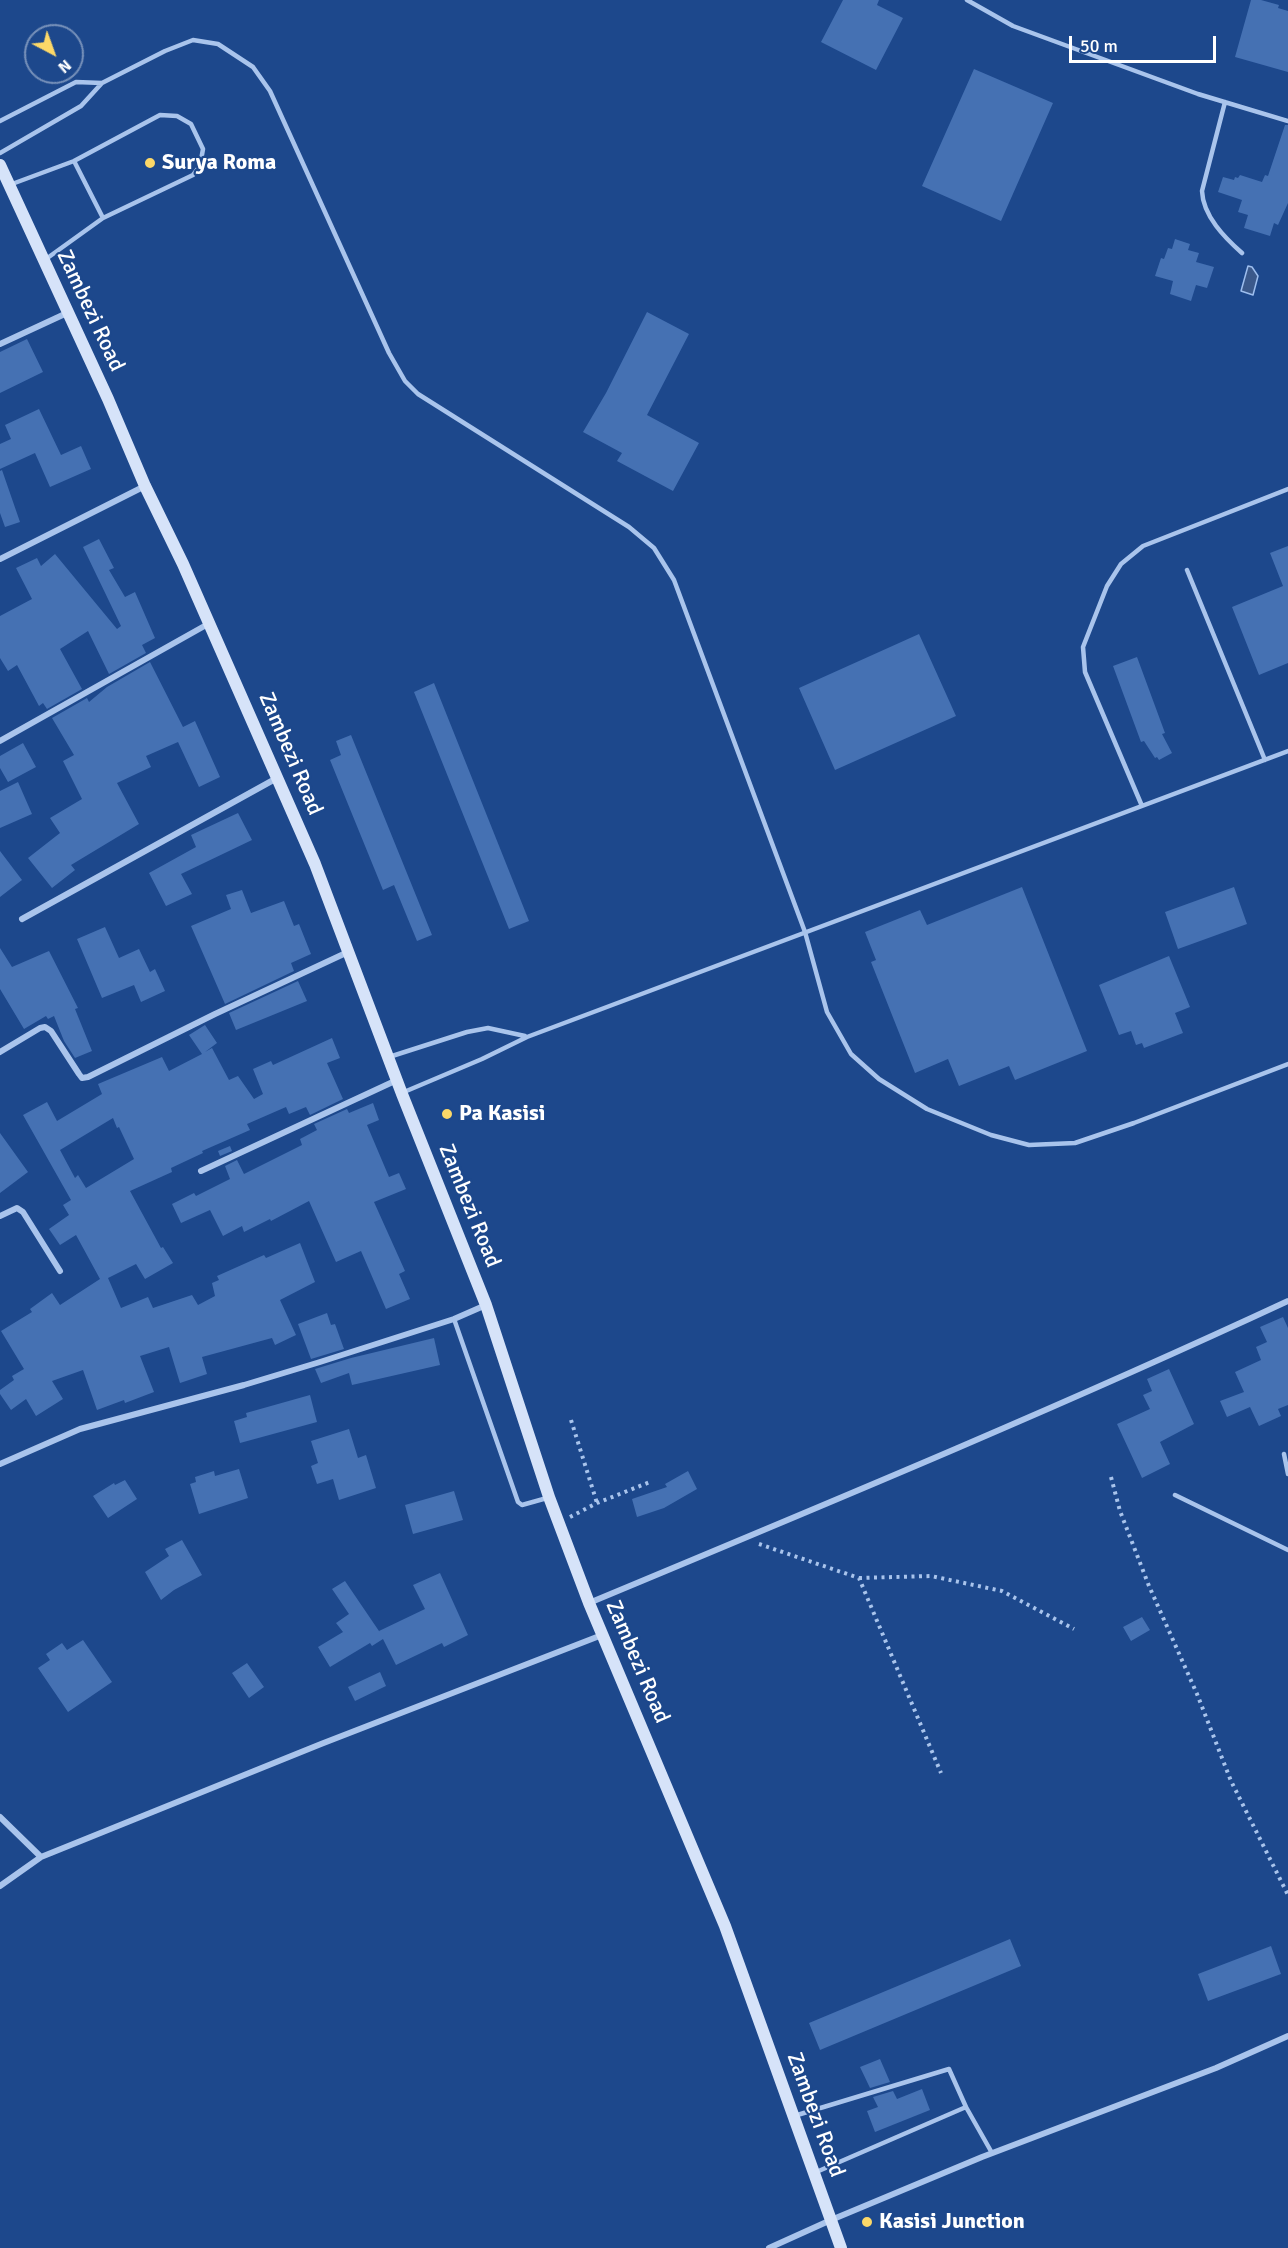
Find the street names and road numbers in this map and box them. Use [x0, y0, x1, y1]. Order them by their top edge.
street label: Zambezi Road [50, 246, 130, 376]
street label: Zambezi Road [252, 689, 328, 819]
street label: Zambezi Road [432, 1140, 506, 1272]
street label: Zambezi Road [599, 1597, 675, 1727]
street label: Zambezi Road [780, 2049, 850, 2181]

